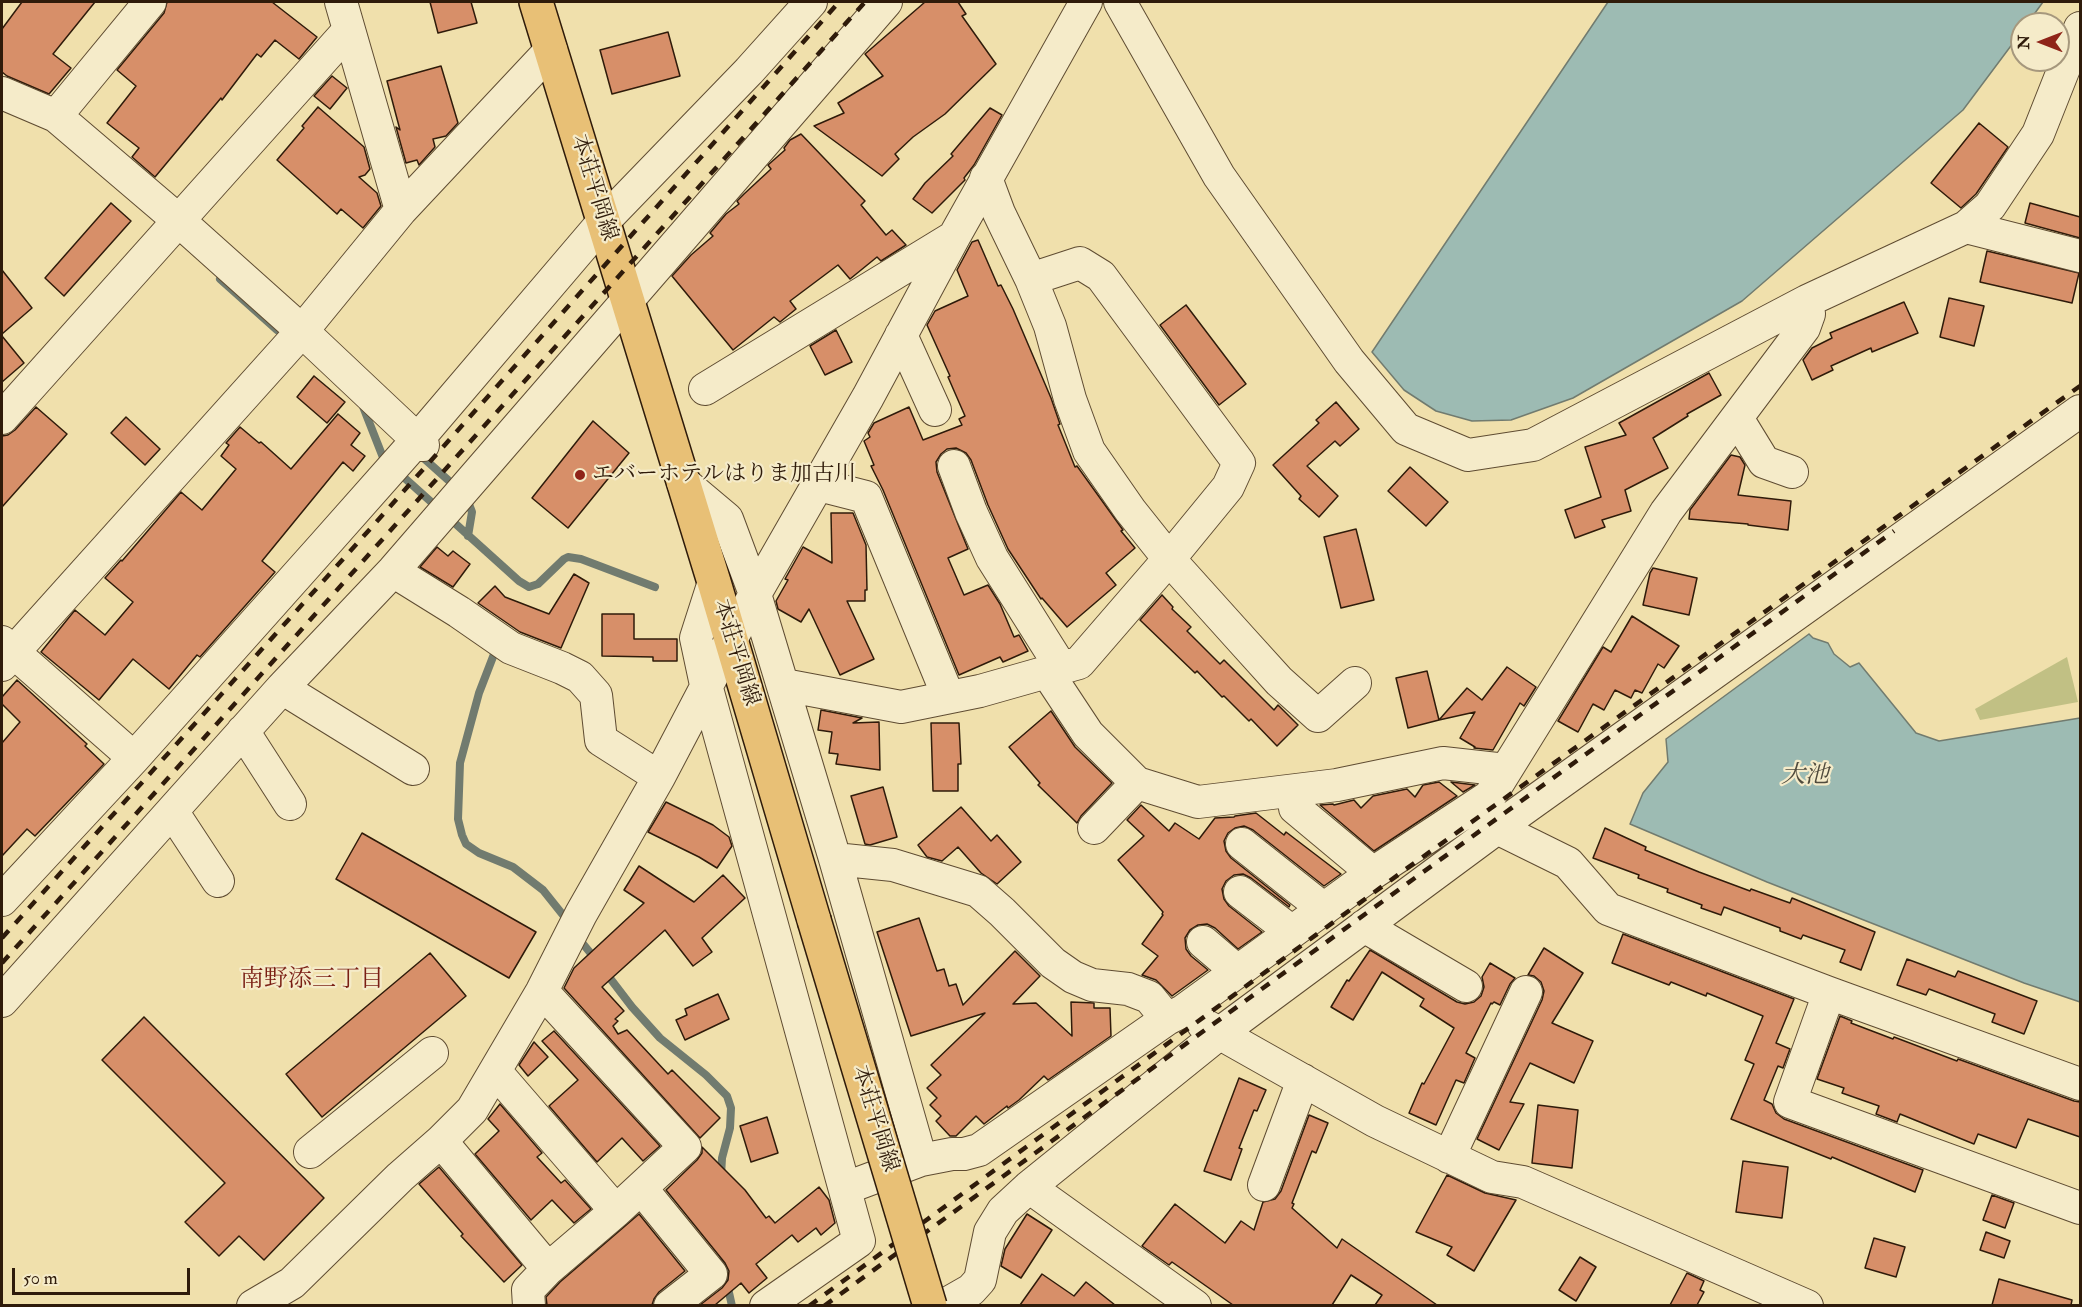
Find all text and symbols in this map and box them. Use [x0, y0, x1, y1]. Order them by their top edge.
north arrow [2010, 12, 2070, 72]
text: N [2014, 35, 2034, 49]
street label: 本荘平岡線 [564, 132, 622, 244]
place label: エバーホテルはりま加古川 [592, 462, 856, 488]
marker: エバーホテルはりま加古川 [573, 468, 587, 482]
street label: 本荘平岡線 [706, 597, 764, 709]
water label: 大池 [1781, 763, 1829, 791]
district label: 南野添三丁目 [240, 967, 384, 995]
street label: 本荘平岡線 [845, 1063, 903, 1175]
scale bar [15, 1256, 194, 1294]
text: 50 m [23, 1267, 58, 1290]

